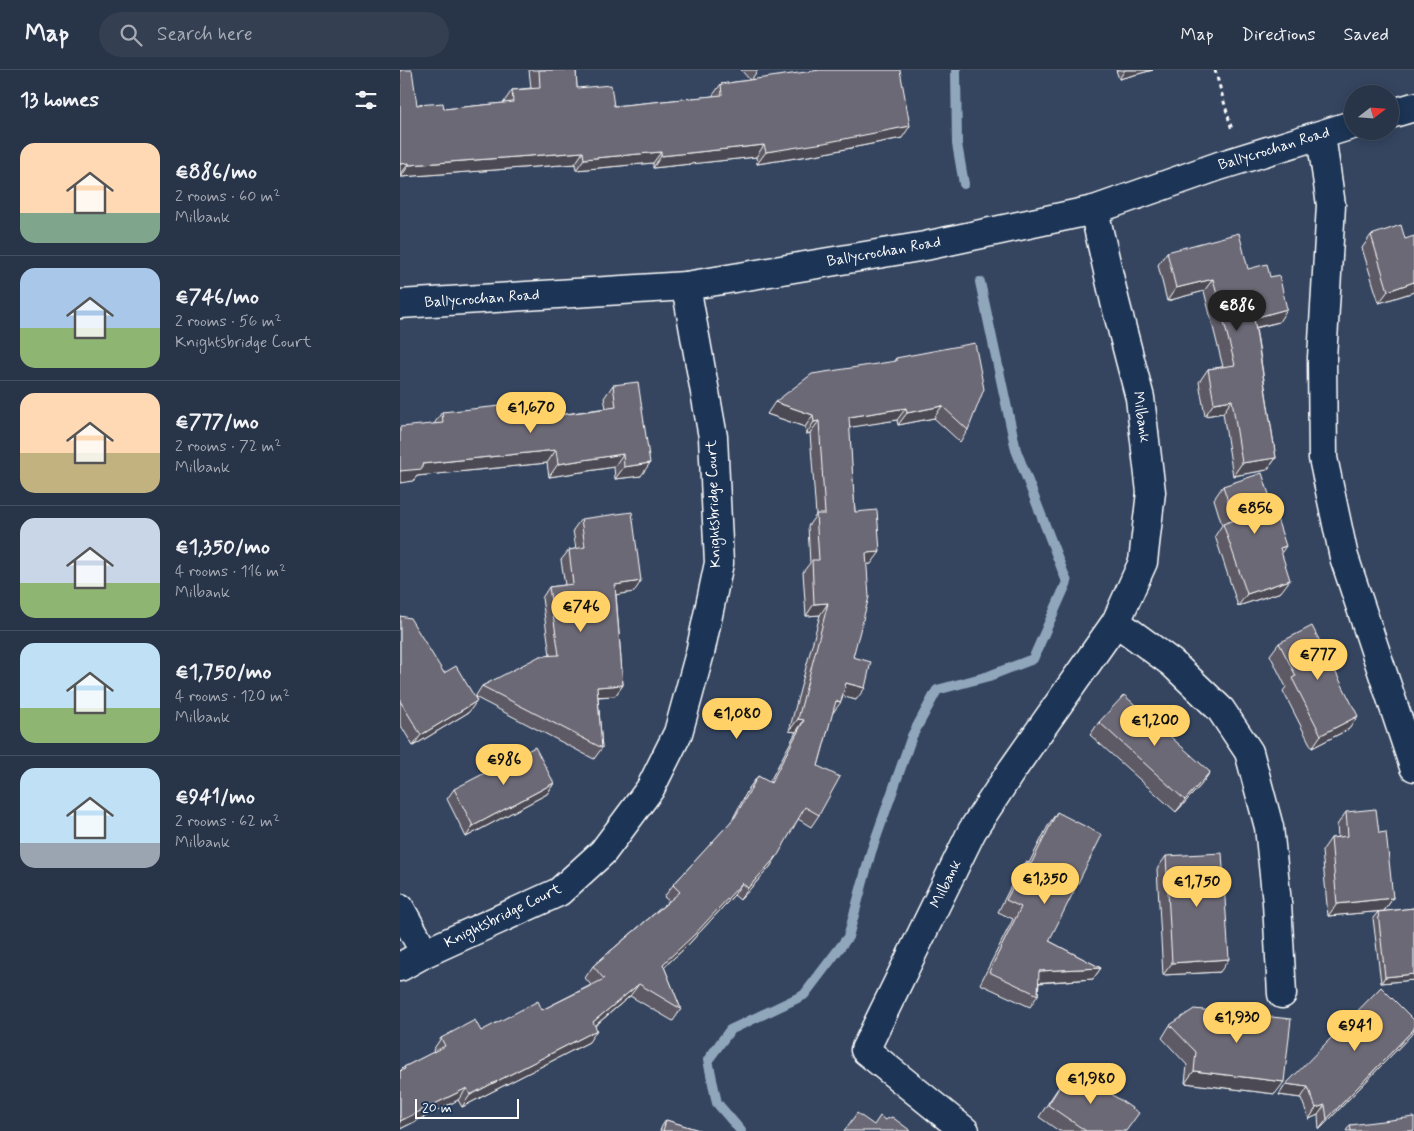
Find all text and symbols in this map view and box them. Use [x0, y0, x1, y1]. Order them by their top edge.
search box [99, 12, 449, 57]
text: Map [25, 19, 69, 50]
icon: search [117, 21, 145, 49]
text: Search here [157, 22, 253, 47]
text: Map [1181, 23, 1214, 47]
text: Directions [1242, 23, 1316, 47]
text: Saved [1344, 23, 1389, 47]
north arrow [1344, 85, 1399, 140]
map controls [1344, 85, 1399, 140]
text: 13 homes [20, 86, 99, 114]
icon: filters [352, 86, 380, 114]
street label: Ballycrochan Road [1216, 123, 1332, 175]
text: €886/mo [175, 158, 257, 186]
icon: home [60, 163, 120, 223]
text: 2 rooms · 60 m² [175, 186, 280, 207]
text: Milbank [175, 207, 230, 228]
street label: Ballycrochan Road [825, 232, 943, 272]
text: €746/mo [175, 283, 259, 311]
street label: Ballycrochan Road [424, 285, 540, 313]
icon: home [60, 288, 120, 348]
pin: €886 [1207, 290, 1267, 332]
text: €886 [1219, 295, 1255, 316]
text: 2 rooms · 56 m² [175, 311, 282, 332]
text: Knightsbridge Court [175, 332, 312, 353]
street label: Milbank [1128, 390, 1155, 444]
pin: €1,670 [490, 392, 572, 434]
text: €1,670 [507, 397, 555, 418]
text: €777/mo [175, 408, 259, 436]
icon: home [60, 413, 120, 473]
text: 2 rooms · 72 m² [175, 436, 281, 457]
street label: Knightsbridge Court [702, 439, 727, 568]
text: Milbank [175, 457, 230, 478]
pin: €856 [1225, 492, 1285, 535]
text: €856 [1237, 498, 1273, 519]
text: €1,350/mo [175, 533, 270, 561]
icon: home [60, 538, 120, 598]
text: 4 rooms · 116 m² [175, 561, 286, 582]
text: Milbank [175, 582, 230, 603]
pin: €746 [551, 590, 611, 633]
text: €746 [562, 596, 600, 617]
pin: €777 [1288, 638, 1348, 681]
text: €777 [1299, 644, 1337, 665]
text: €1,750/mo [175, 658, 272, 686]
icon: home [60, 663, 120, 723]
text: 4 rooms · 120 m² [175, 686, 290, 707]
pin: €1,080 [696, 698, 778, 740]
text: €1,080 [713, 703, 761, 724]
pin: €1,200 [1114, 704, 1196, 747]
text: Milbank [175, 707, 230, 728]
text: €1,200 [1131, 710, 1179, 731]
pin: €986 [474, 744, 534, 786]
text: €986 [487, 749, 521, 770]
text: €941/mo [175, 783, 255, 811]
icon: home [60, 788, 120, 848]
text: 2 rooms · 62 m² [175, 811, 280, 832]
text: Milbank [175, 832, 230, 853]
street label: Milbank [926, 856, 967, 912]
pin: €1,350 [1004, 862, 1086, 905]
pin: €1,750 [1156, 866, 1238, 908]
text: €1,350 [1022, 868, 1068, 889]
text: €1,750 [1173, 871, 1221, 892]
street label: Knightsbridge Court [441, 879, 566, 954]
pin: €1,930 [1196, 1002, 1278, 1044]
text: €1,930 [1214, 1007, 1260, 1028]
pin: €941 [1325, 1010, 1385, 1052]
text: €941 [1338, 1015, 1372, 1036]
pin: €1,980 [1050, 1062, 1132, 1105]
text: €1,980 [1067, 1068, 1115, 1089]
scale bar [415, 1096, 519, 1119]
text: 20 m [422, 1099, 452, 1117]

